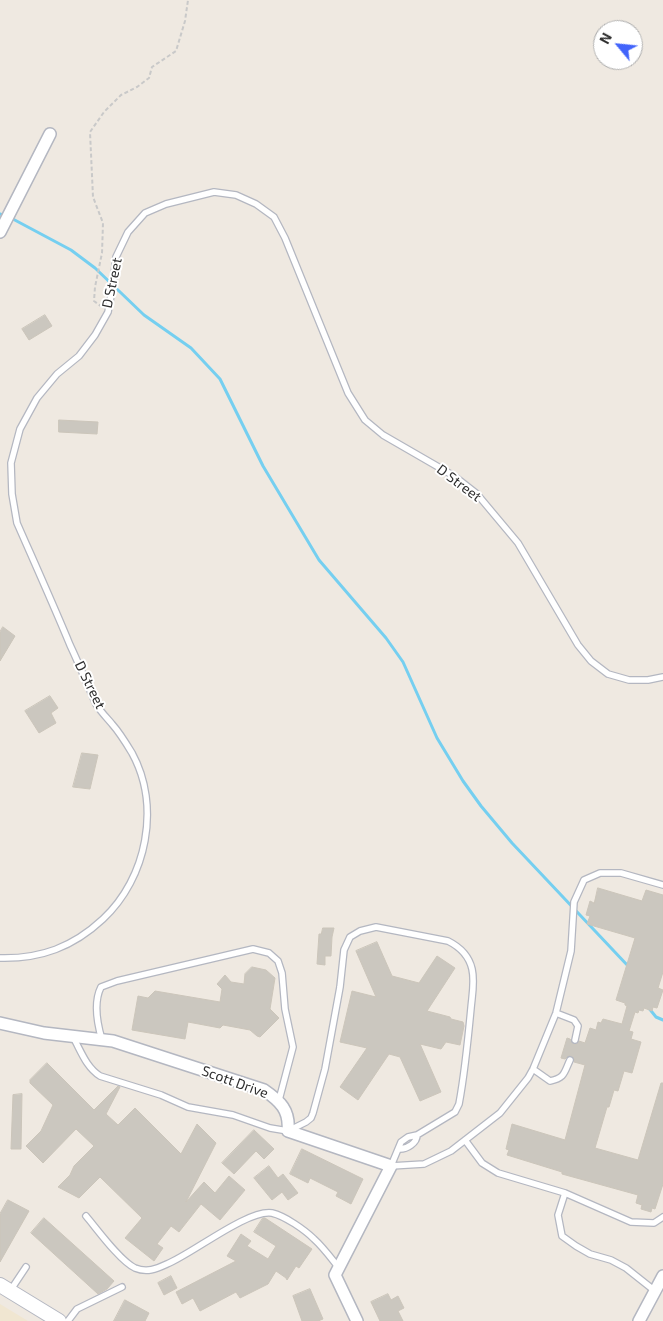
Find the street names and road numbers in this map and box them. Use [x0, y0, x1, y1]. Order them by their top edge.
street label: D Street [98, 256, 126, 310]
street label: D Street [433, 461, 485, 505]
street label: D Street [71, 658, 109, 712]
street label: Scott Drive [199, 1062, 271, 1102]

